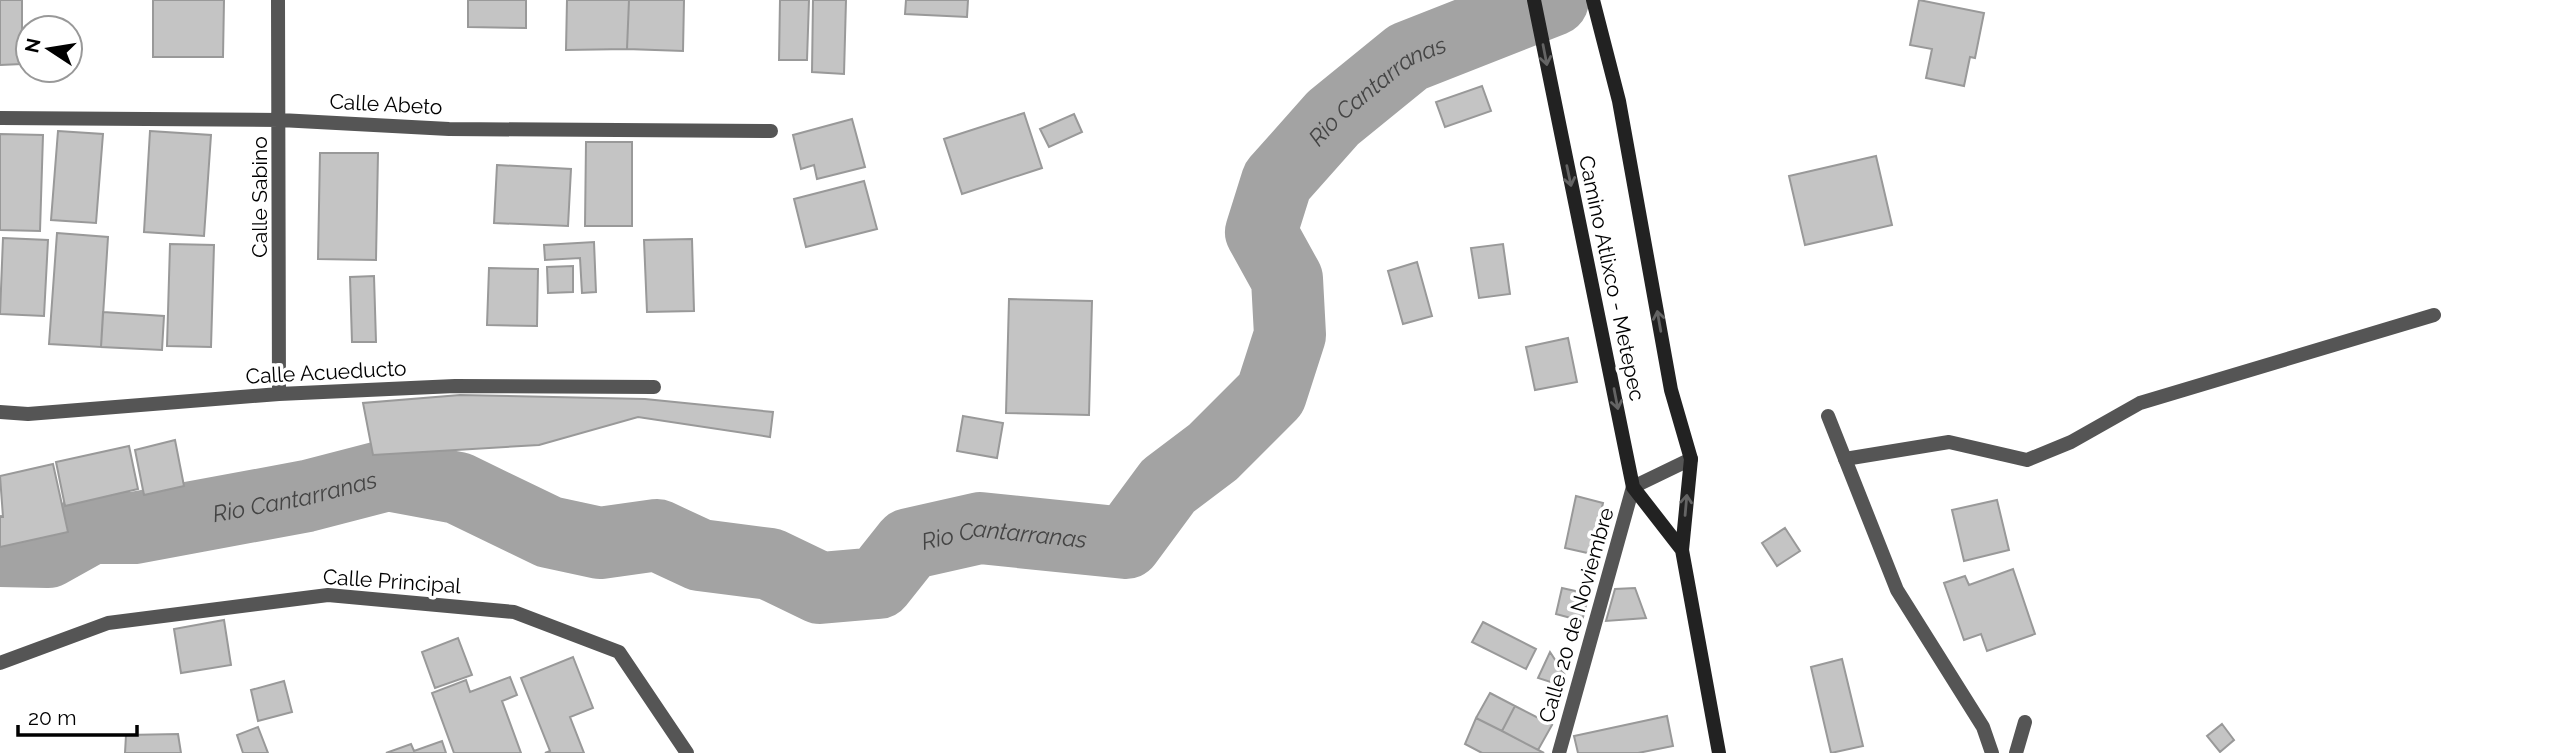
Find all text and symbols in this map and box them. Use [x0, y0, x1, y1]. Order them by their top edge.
north arrow [14, 14, 84, 84]
water label: Rio Cantarranas [1302, 30, 1450, 150]
text: N [20, 36, 45, 55]
one-way arrow [1538, 43, 1552, 66]
street label: Calle Abeto [329, 89, 443, 119]
street label: Calle Sabino [247, 136, 272, 258]
street label: Camino Atlixco - Metepec [1574, 153, 1650, 403]
one-way arrow [1563, 164, 1577, 187]
one-way arrow [1652, 310, 1665, 333]
street label: Calle Acueducto [245, 355, 407, 389]
one-way arrow [1610, 387, 1624, 410]
water label: Rio Cantarranas [210, 465, 380, 527]
one-way arrow [1680, 494, 1693, 517]
street label: Calle 20 de Noviembre [1533, 505, 1619, 725]
water label: Rio Cantarranas [919, 514, 1089, 554]
street label: Calle Principal [322, 564, 462, 598]
scale bar [18, 694, 136, 738]
text: 20 m [28, 705, 76, 730]

